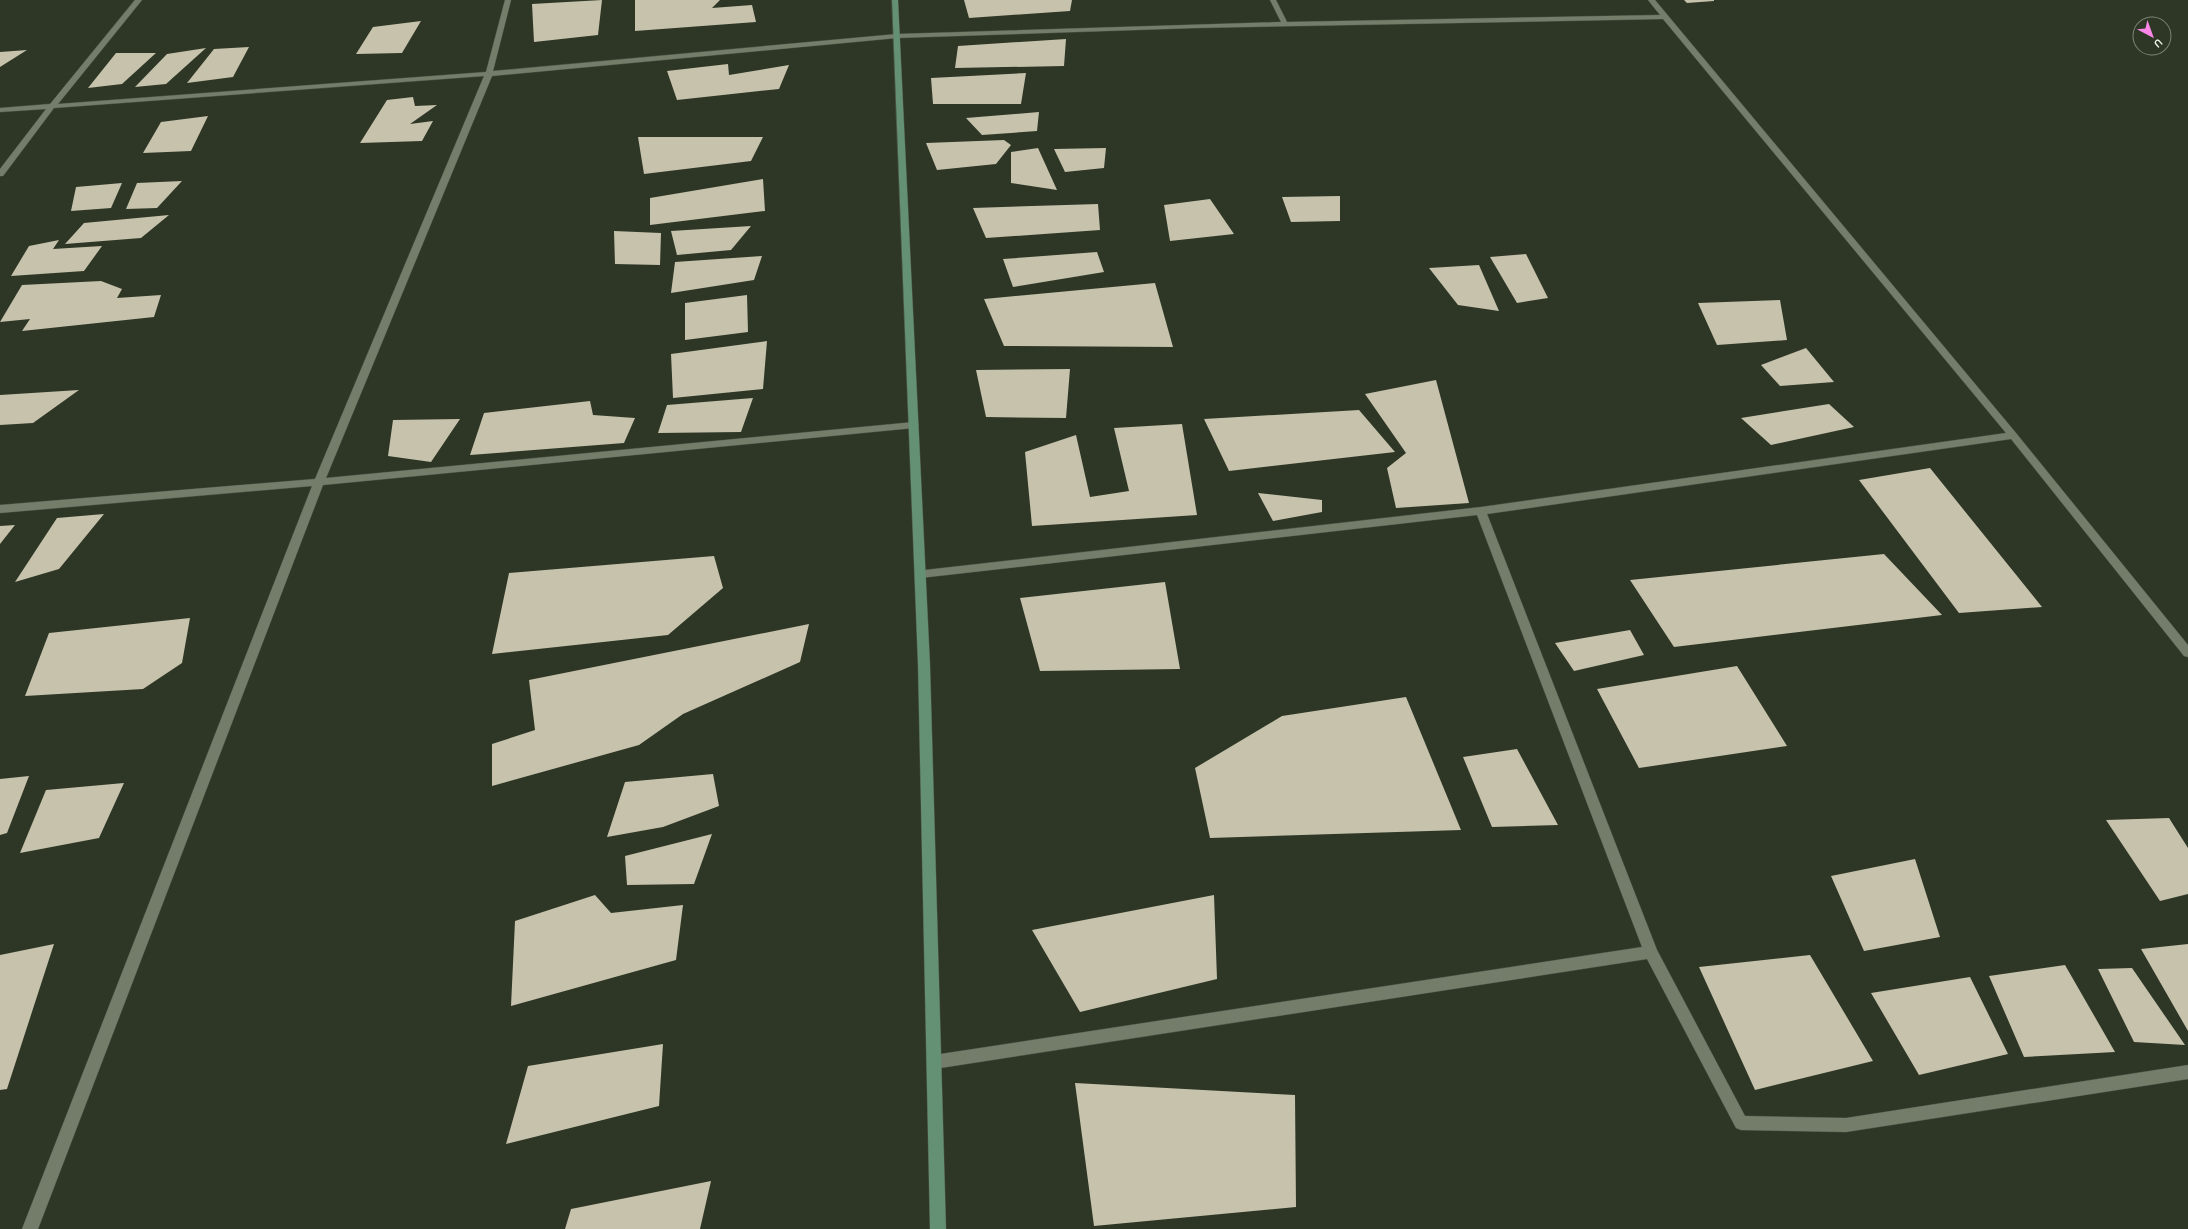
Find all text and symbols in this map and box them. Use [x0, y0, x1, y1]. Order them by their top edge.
north arrow [2132, 16, 2172, 56]
text: U [2151, 36, 2165, 51]

